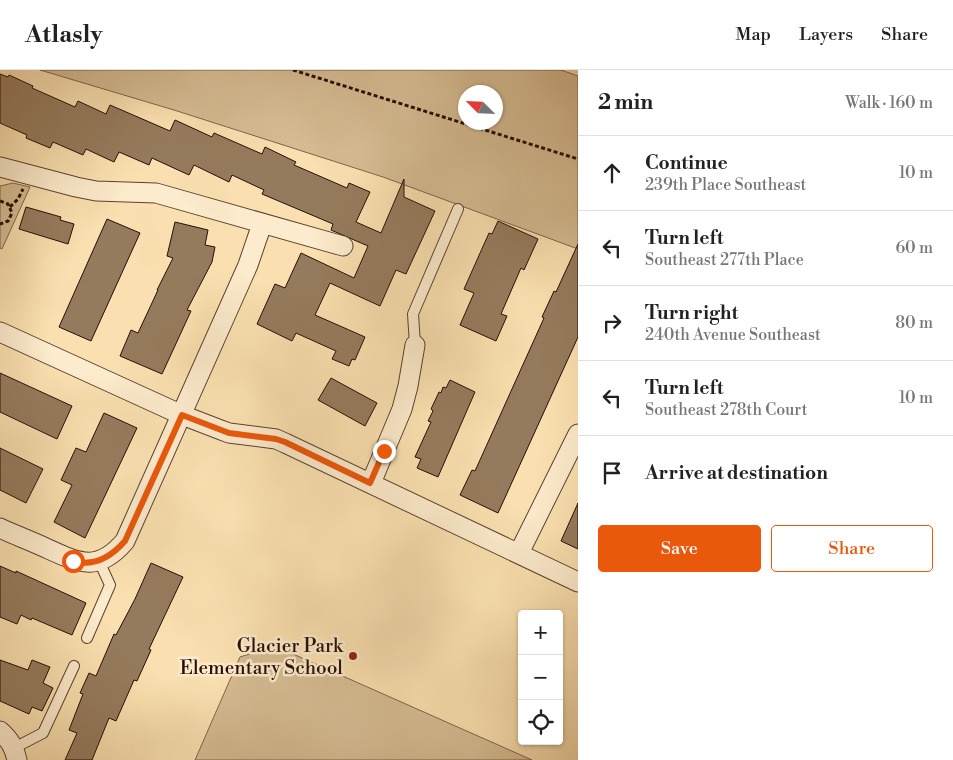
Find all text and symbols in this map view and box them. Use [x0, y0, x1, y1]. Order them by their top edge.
text: Atlasly [25, 20, 102, 50]
text: Map [736, 23, 771, 46]
text: Layers [799, 23, 853, 46]
text: Share [881, 23, 928, 46]
north arrow [458, 85, 503, 130]
text: 2 min [598, 90, 653, 116]
text: Walk · 160 m [845, 93, 933, 113]
text: Continue [645, 151, 728, 175]
icon: ahead [598, 159, 626, 187]
text: 10 m [899, 163, 933, 183]
text: 239th Place Southeast [645, 175, 806, 195]
text: Turn left [645, 226, 724, 250]
icon: left [598, 234, 626, 262]
text: 60 m [895, 238, 933, 258]
text: Southeast 277th Place [645, 250, 804, 270]
text: Turn right [645, 301, 738, 325]
icon: right [598, 309, 626, 337]
text: 80 m [895, 313, 933, 333]
text: 240th Avenue Southeast [645, 325, 821, 345]
text: Turn left [645, 376, 724, 400]
icon: left [598, 384, 626, 412]
text: 10 m [899, 388, 933, 408]
text: Southeast 278th Court [645, 400, 807, 420]
route end [373, 440, 396, 463]
icon: arrive [598, 459, 626, 487]
text: Arrive at destination [645, 461, 828, 485]
button: Save [598, 525, 761, 572]
button: Share [771, 525, 933, 572]
route start [62, 550, 85, 573]
map controls [518, 610, 563, 745]
button: + [518, 610, 563, 655]
place label: Glacier Park Elementary School [180, 634, 344, 680]
marker: Glacier Park Elementary School [347, 650, 359, 662]
button: − [518, 655, 563, 700]
button: locate [518, 700, 563, 745]

